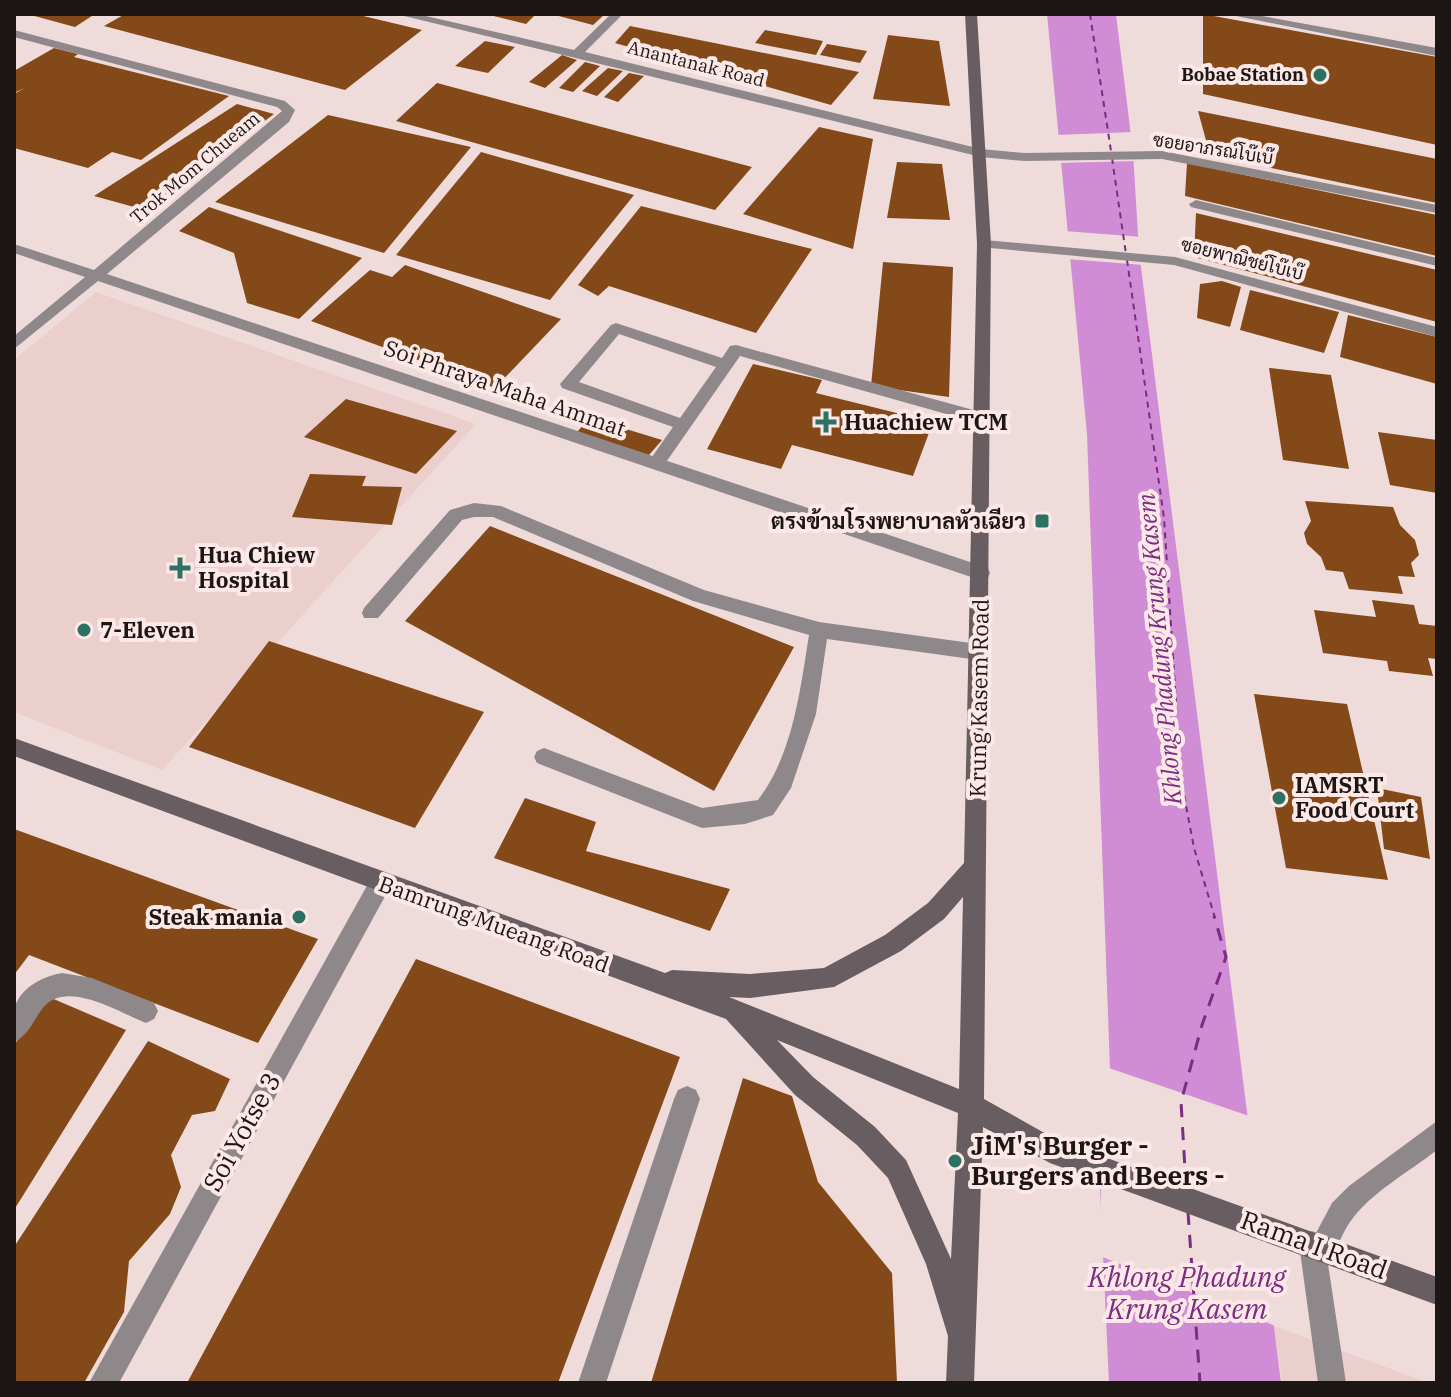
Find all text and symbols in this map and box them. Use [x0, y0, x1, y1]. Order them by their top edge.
street label: Anantanak Road [625, 35, 767, 92]
place label: Bobae Station [1181, 63, 1304, 86]
marker: Bobae Station [1311, 66, 1329, 84]
street label: Trok Mom Chueam [125, 107, 264, 229]
street label: ซอยอาภรณ์โบ๊เบ๊ [1151, 127, 1276, 170]
street label: ซอยพาณิชย์โบ๊เบ๊ [1178, 231, 1307, 285]
street label: Soi Phraya Maha Ammat [381, 333, 630, 443]
place label: Huachiew TCM [844, 407, 1008, 436]
marker: Huachiew TCM [815, 411, 837, 433]
water label: Khlong Phadung Krung Kasem [1129, 492, 1189, 807]
place label: ตรงข้ามโรงพยาบาลหัวเฉียว [771, 506, 1026, 535]
marker: ตรงข้ามโรงพยาบาลหัวเฉียว [1033, 512, 1051, 530]
place label: Hua Chiew Hospital [198, 540, 315, 594]
marker: Hua Chiew Hospital [169, 557, 191, 579]
street label: Krung Kasem Road [962, 598, 995, 798]
place label: 7-Eleven [100, 615, 195, 644]
marker: 7-Eleven [75, 621, 93, 639]
place label: IAMSRT Food Court [1295, 770, 1414, 824]
marker: IAMSRT Food Court [1270, 789, 1288, 807]
street label: Bamrung Mueang Road [375, 868, 613, 979]
place label: Steak mania [149, 902, 283, 931]
marker: Steak mania [290, 908, 308, 926]
street label: Soi Yotse 3 [195, 1066, 288, 1197]
place label: JiM's Burger - Burgers and Beers - [971, 1128, 1225, 1192]
marker: JiM's Burger - Burgers and Beers - [946, 1152, 964, 1170]
street label: Rama I Road [1236, 1202, 1392, 1286]
water label: Khlong Phadung Krung Kasem [1087, 1258, 1287, 1327]

